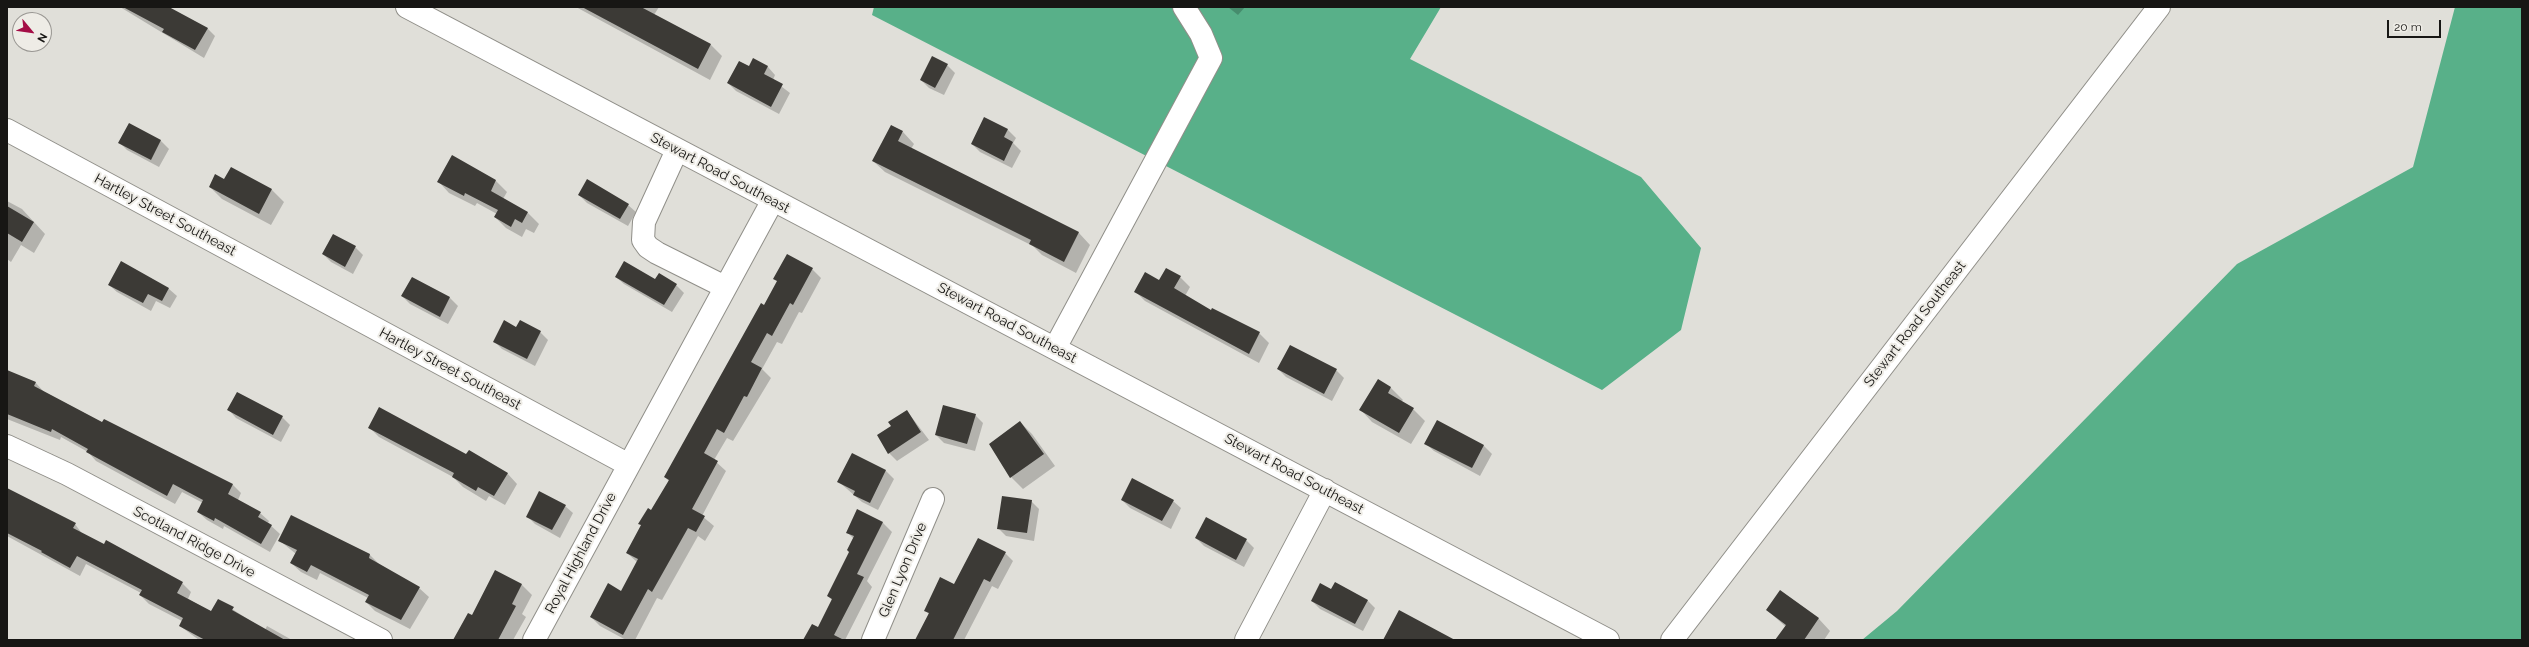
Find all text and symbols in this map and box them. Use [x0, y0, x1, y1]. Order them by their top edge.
north arrow [12, 12, 52, 52]
scale bar [2389, 12, 2443, 38]
text: 20 m [2394, 20, 2422, 34]
text: N [34, 31, 50, 44]
street label: Stewart Road Southeast [647, 129, 793, 217]
street label: Hartley Street Southeast [91, 170, 239, 260]
street label: Stewart Road Southeast [1861, 258, 1969, 390]
street label: Stewart Road Southeast [934, 279, 1080, 367]
street label: Hartley Street Southeast [376, 324, 524, 414]
street label: Stewart Road Southeast [1221, 430, 1367, 518]
street label: Royal Highland Drive [542, 490, 620, 616]
street label: Scotland Ridge Drive [130, 503, 258, 581]
street label: Glen Lyon Drive [875, 520, 931, 620]

